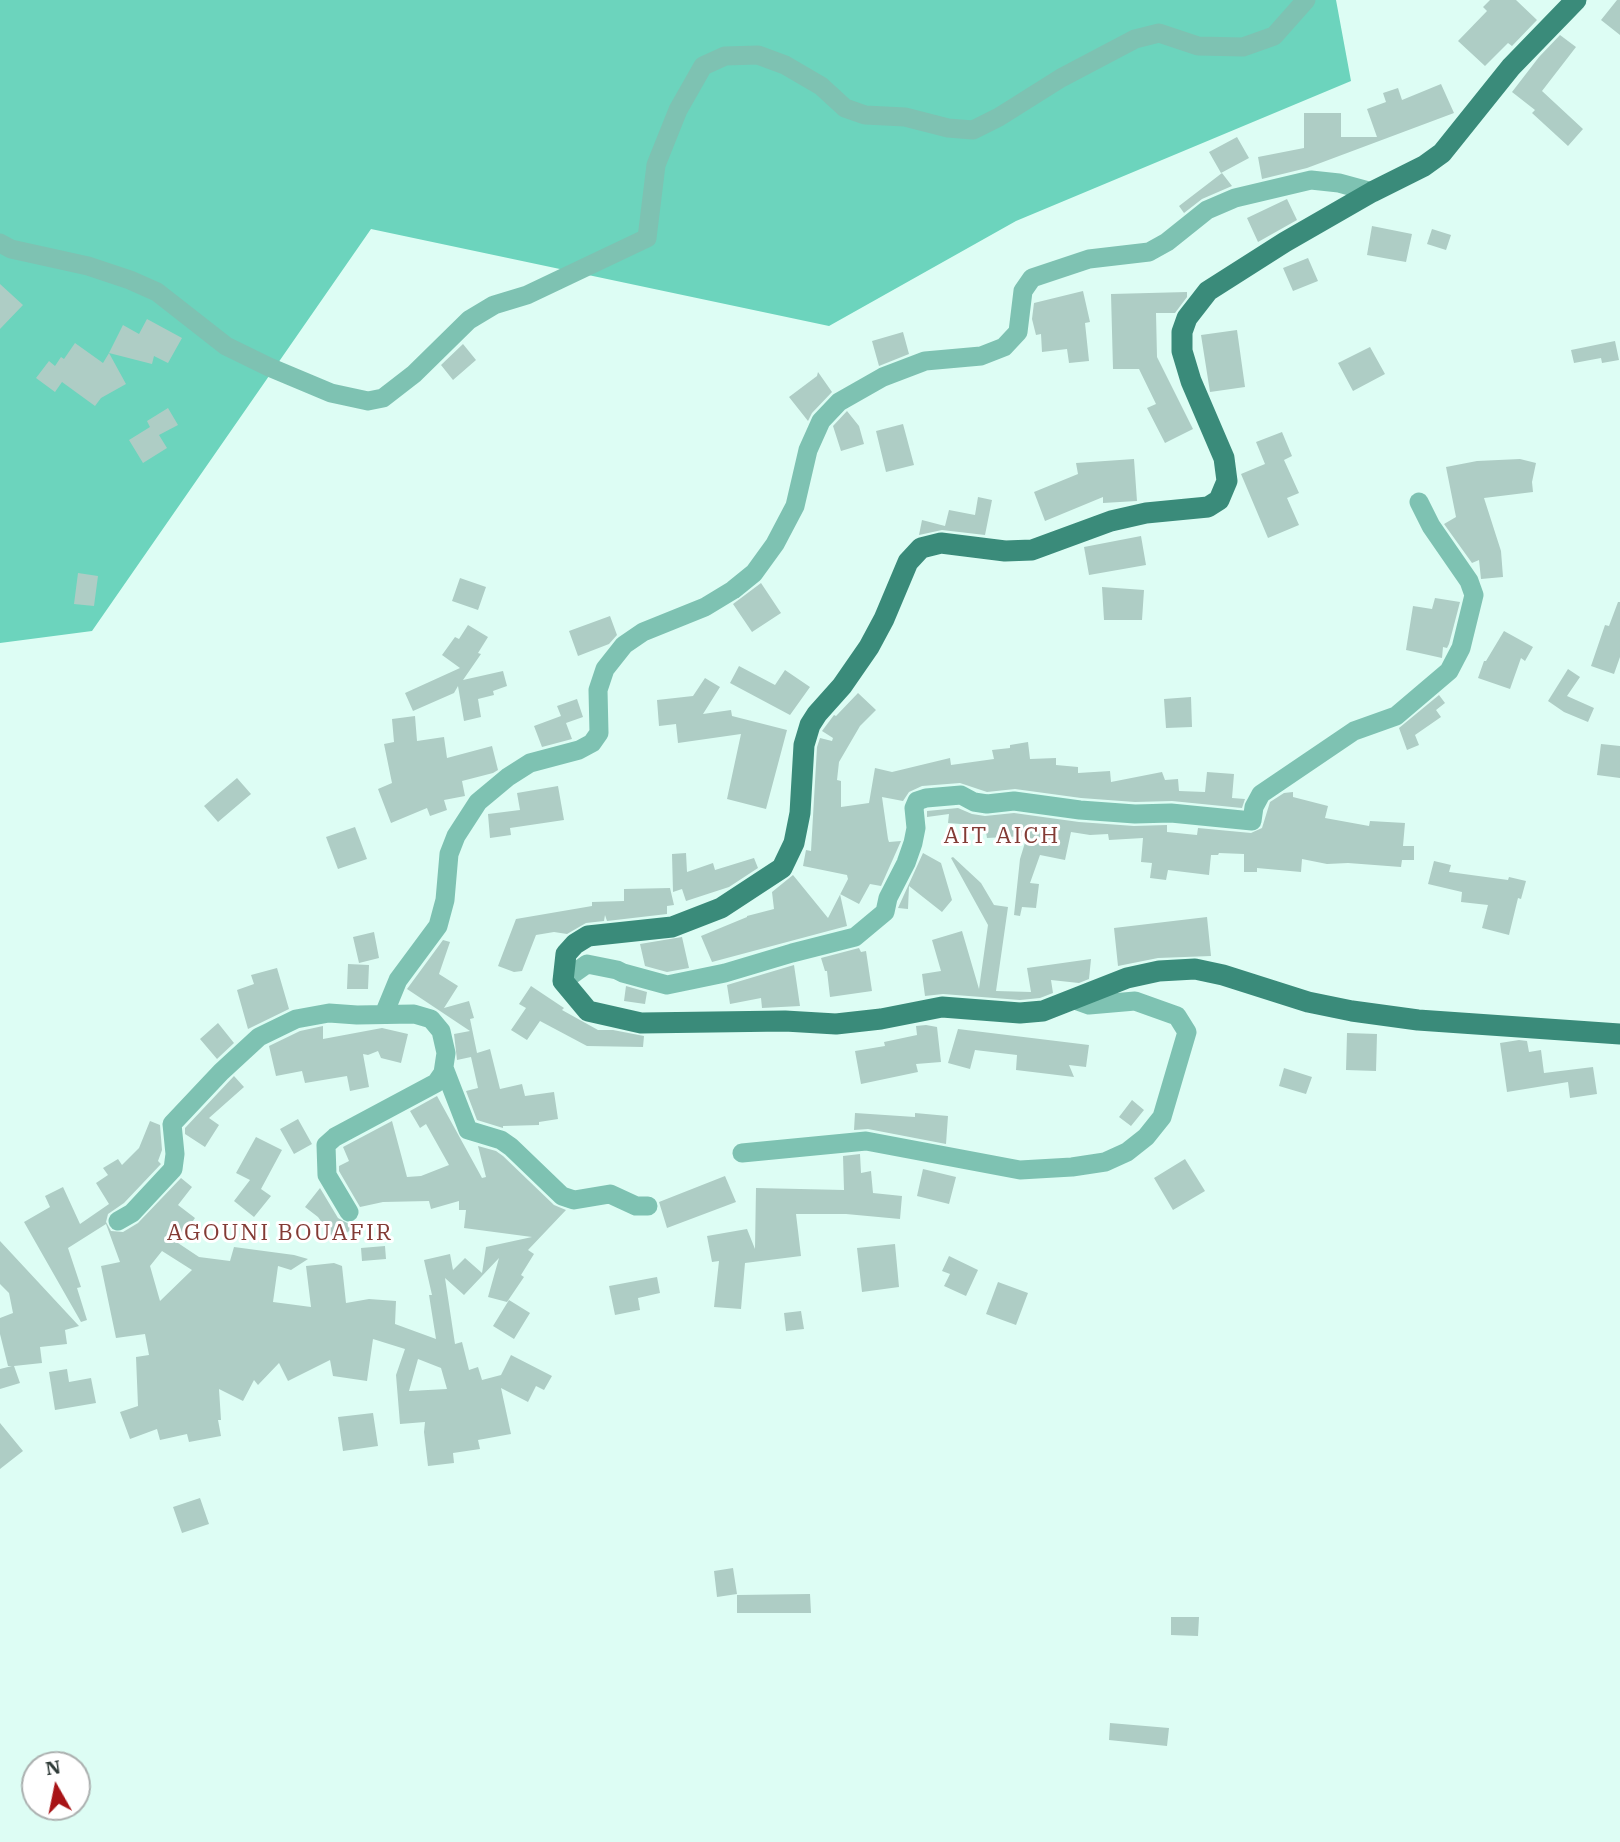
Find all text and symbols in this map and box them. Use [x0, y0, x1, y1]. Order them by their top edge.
district label: AIT AICH [945, 822, 1059, 850]
district label: AGOUNI BOUAFIR [168, 1219, 392, 1247]
north arrow [21, 1751, 91, 1821]
text: N [44, 1754, 62, 1780]

